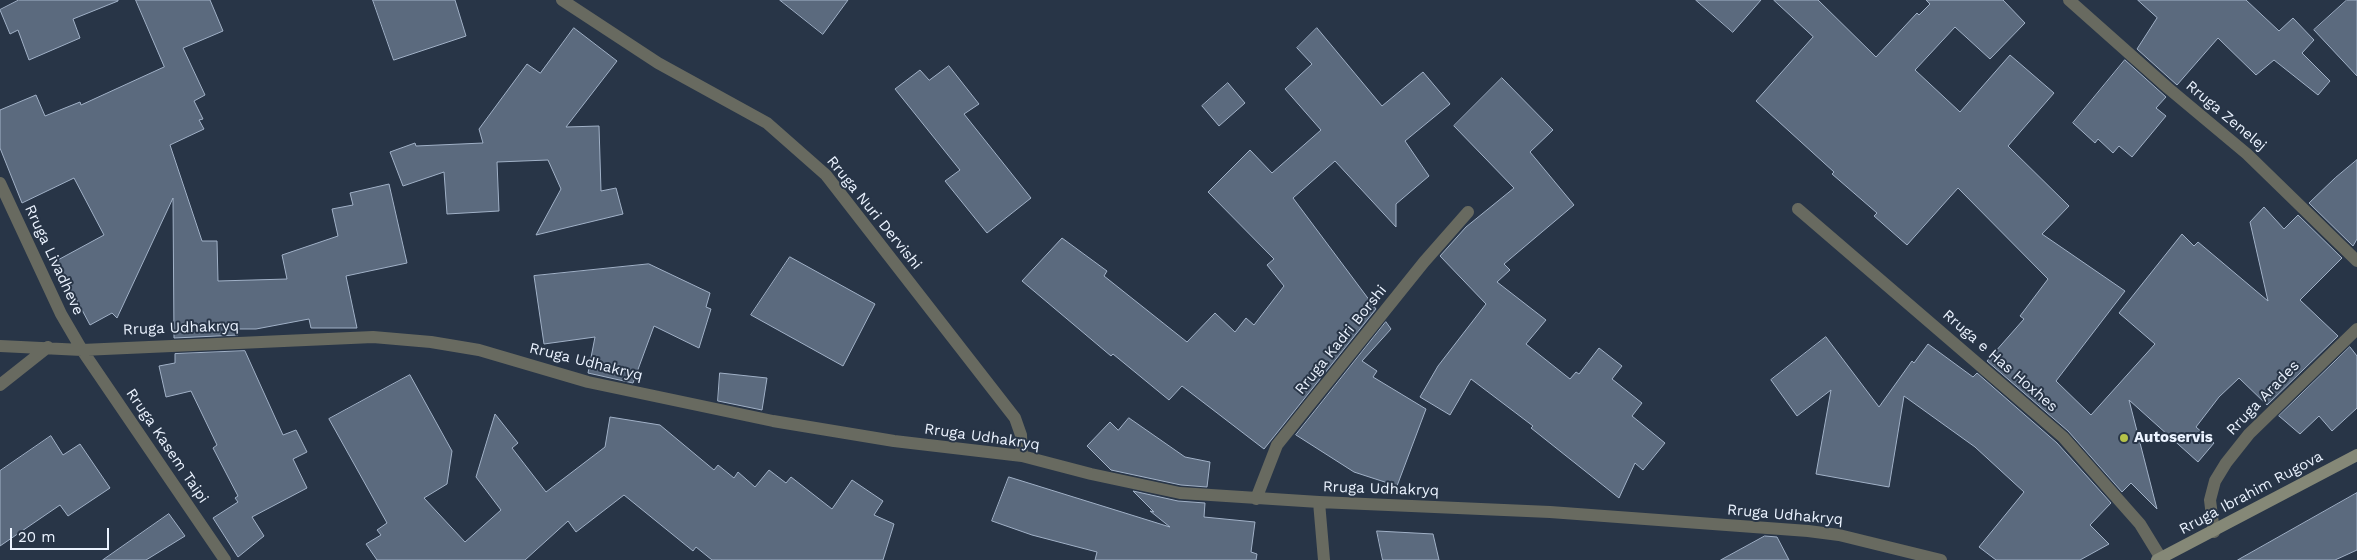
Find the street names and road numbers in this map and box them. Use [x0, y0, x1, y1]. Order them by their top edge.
street label: Rruga Zenelej [2182, 77, 2270, 155]
street label: Rruga Nuri Dervishi [823, 153, 925, 273]
street label: Rruga Livadheve [21, 202, 87, 318]
street label: Rruga Kadri Borshi [1291, 282, 1391, 398]
street label: Rruga e Has Hoxhes [1939, 306, 2061, 416]
street label: Rruga Udhakryq [123, 317, 239, 339]
street label: Rruga Udhakryq [527, 339, 645, 385]
street label: Rruga Arades [2223, 357, 2303, 439]
street label: Rruga Kasem Taipi [122, 385, 212, 507]
street label: Rruga Udhakryq [923, 420, 1041, 454]
street label: Rruga Ibrahim Rugova [2176, 448, 2326, 538]
street label: Rruga Udhakryq [1323, 478, 1439, 500]
street label: Rruga Udhakryq [1726, 501, 1844, 529]

